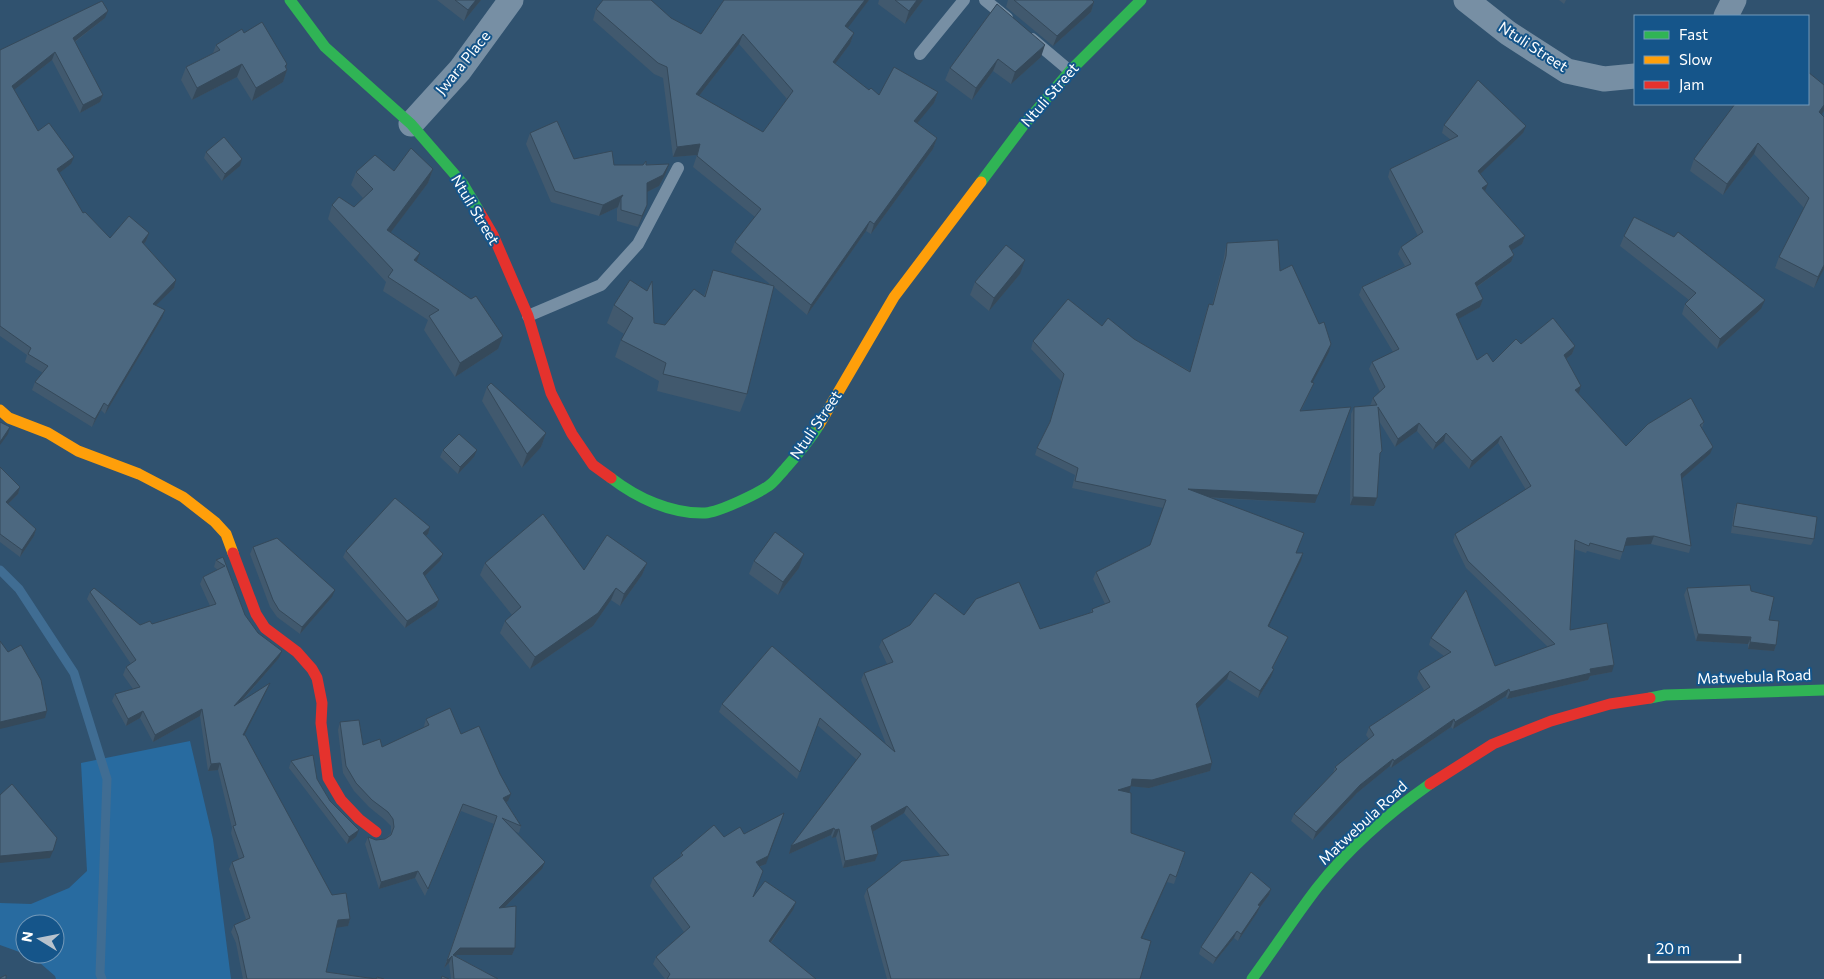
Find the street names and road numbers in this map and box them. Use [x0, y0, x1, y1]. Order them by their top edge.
street label: Ntuli Street [1496, 17, 1571, 75]
street label: Jwara Place [431, 27, 494, 98]
street label: Ntuli Street [1017, 59, 1082, 130]
street label: Ntuli Street [448, 171, 504, 248]
street label: Ntuli Street [786, 387, 845, 462]
street label: Matwebula Road [1696, 665, 1812, 687]
street label: Matwebula Road [1314, 777, 1410, 868]

